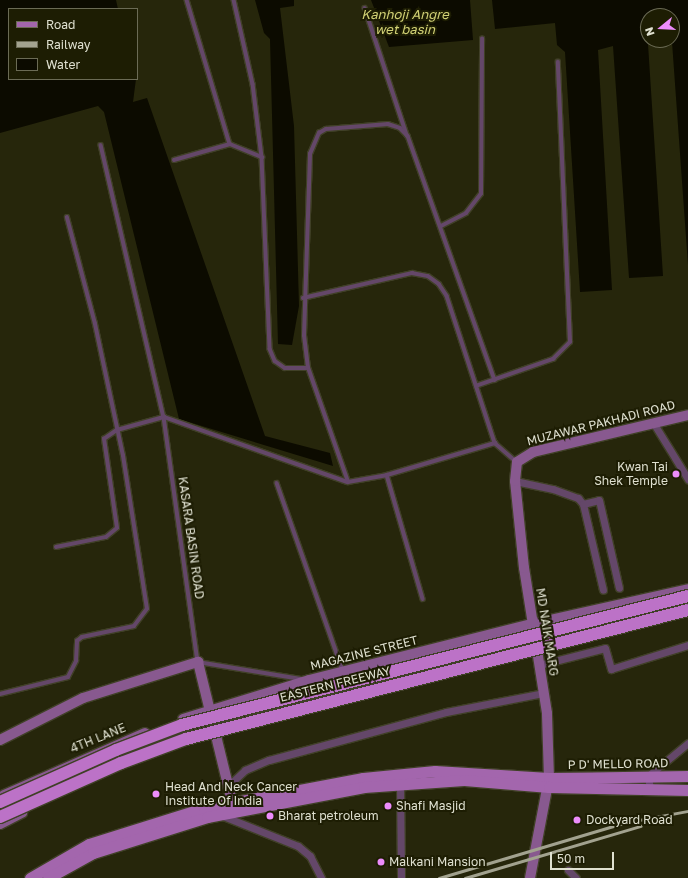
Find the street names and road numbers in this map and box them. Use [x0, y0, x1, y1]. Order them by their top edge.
street label: MUZAWAR PAKHADI ROAD [525, 398, 677, 448]
street label: KASARA BASIN ROAD [175, 476, 207, 600]
street label: MD NAIK MARG [533, 587, 561, 677]
street label: MAGAZINE STREET [309, 633, 419, 673]
street label: EASTERN FREEWAY [278, 663, 392, 705]
street label: 4TH LANE [68, 720, 128, 756]
street label: P D' MELLO ROAD [567, 756, 669, 772]

